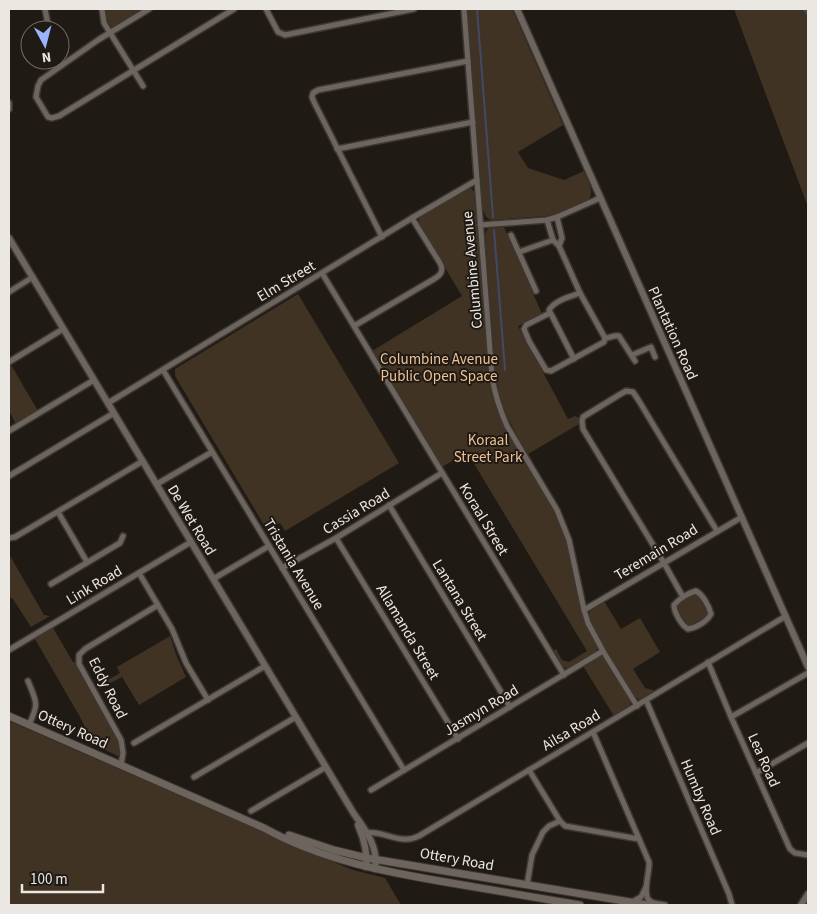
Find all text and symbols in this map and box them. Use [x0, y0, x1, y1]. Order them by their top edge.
north arrow [20, 20, 70, 70]
text: N [41, 46, 52, 67]
street label: Columbine Avenue [457, 210, 488, 330]
street label: Elm Street [253, 256, 319, 307]
street label: Plantation Road [643, 283, 703, 383]
park label: Columbine Avenue Public Open Space [380, 349, 498, 387]
park label: Koraal Street Park [454, 430, 523, 468]
street label: Koraal Street [454, 479, 513, 559]
street label: De Wet Road [162, 481, 221, 560]
street label: Cassia Road [319, 483, 394, 540]
street label: Tristania Avenue [258, 515, 329, 614]
street label: Teremain Road [611, 519, 702, 586]
street label: Lantana Street [427, 556, 492, 645]
street label: Link Road [62, 561, 126, 610]
street label: Allamanda Street [371, 581, 444, 684]
street label: Eddy Road [83, 654, 132, 723]
street label: Jasmyn Road [440, 680, 523, 741]
street label: Ottery Road [34, 705, 111, 754]
street label: Ailsa Road [538, 705, 604, 756]
street label: Lea Road [742, 730, 785, 791]
street label: Humby Road [675, 756, 726, 838]
street label: Ottery Road [418, 843, 496, 876]
scale bar [22, 862, 104, 894]
text: 100 m [30, 869, 68, 890]

